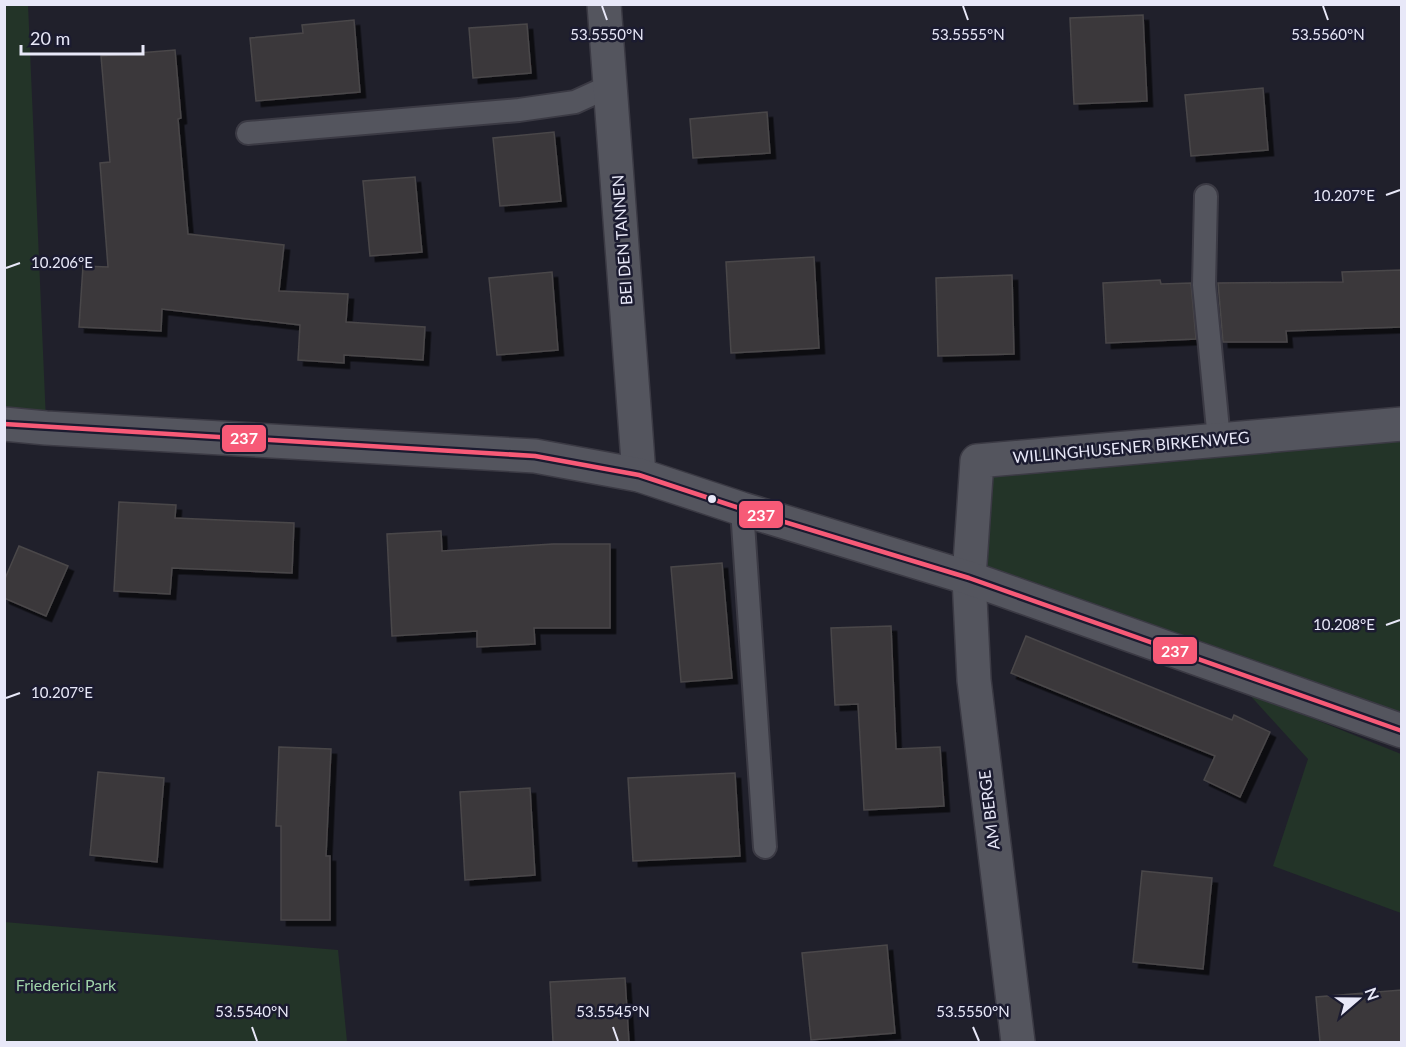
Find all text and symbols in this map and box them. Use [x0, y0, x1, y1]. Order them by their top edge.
scale bar [21, 18, 142, 56]
text: 53.5550°N [570, 25, 644, 43]
text: 53.5555°N [931, 25, 1005, 43]
text: 53.5560°N [1291, 25, 1365, 43]
text: 20 m [30, 27, 70, 49]
street label: BEI DEN TANNEN [607, 174, 636, 306]
text: 10.207°E [1313, 186, 1375, 204]
text: 10.206°E [31, 253, 93, 271]
line badge: 237 [221, 424, 267, 453]
street label: WILLINGHUSENER BIRKENWEG [1012, 427, 1250, 466]
text: 237 [230, 428, 258, 447]
unlabelled marker [706, 493, 718, 505]
line badge: 237 [738, 500, 784, 529]
text: 237 [747, 505, 775, 524]
text: 10.208°E [1313, 615, 1375, 633]
line badge: 237 [1152, 636, 1198, 665]
text: 237 [1161, 641, 1189, 660]
text: 10.207°E [31, 683, 93, 701]
street label: AM BERGE [974, 769, 1003, 851]
north arrow [1328, 969, 1388, 1029]
park label: Friederici Park [16, 975, 117, 994]
text: N [1362, 985, 1384, 1003]
text: 53.5540°N [215, 1002, 289, 1020]
text: 53.5545°N [576, 1002, 650, 1020]
text: 53.5550°N [936, 1002, 1010, 1020]

